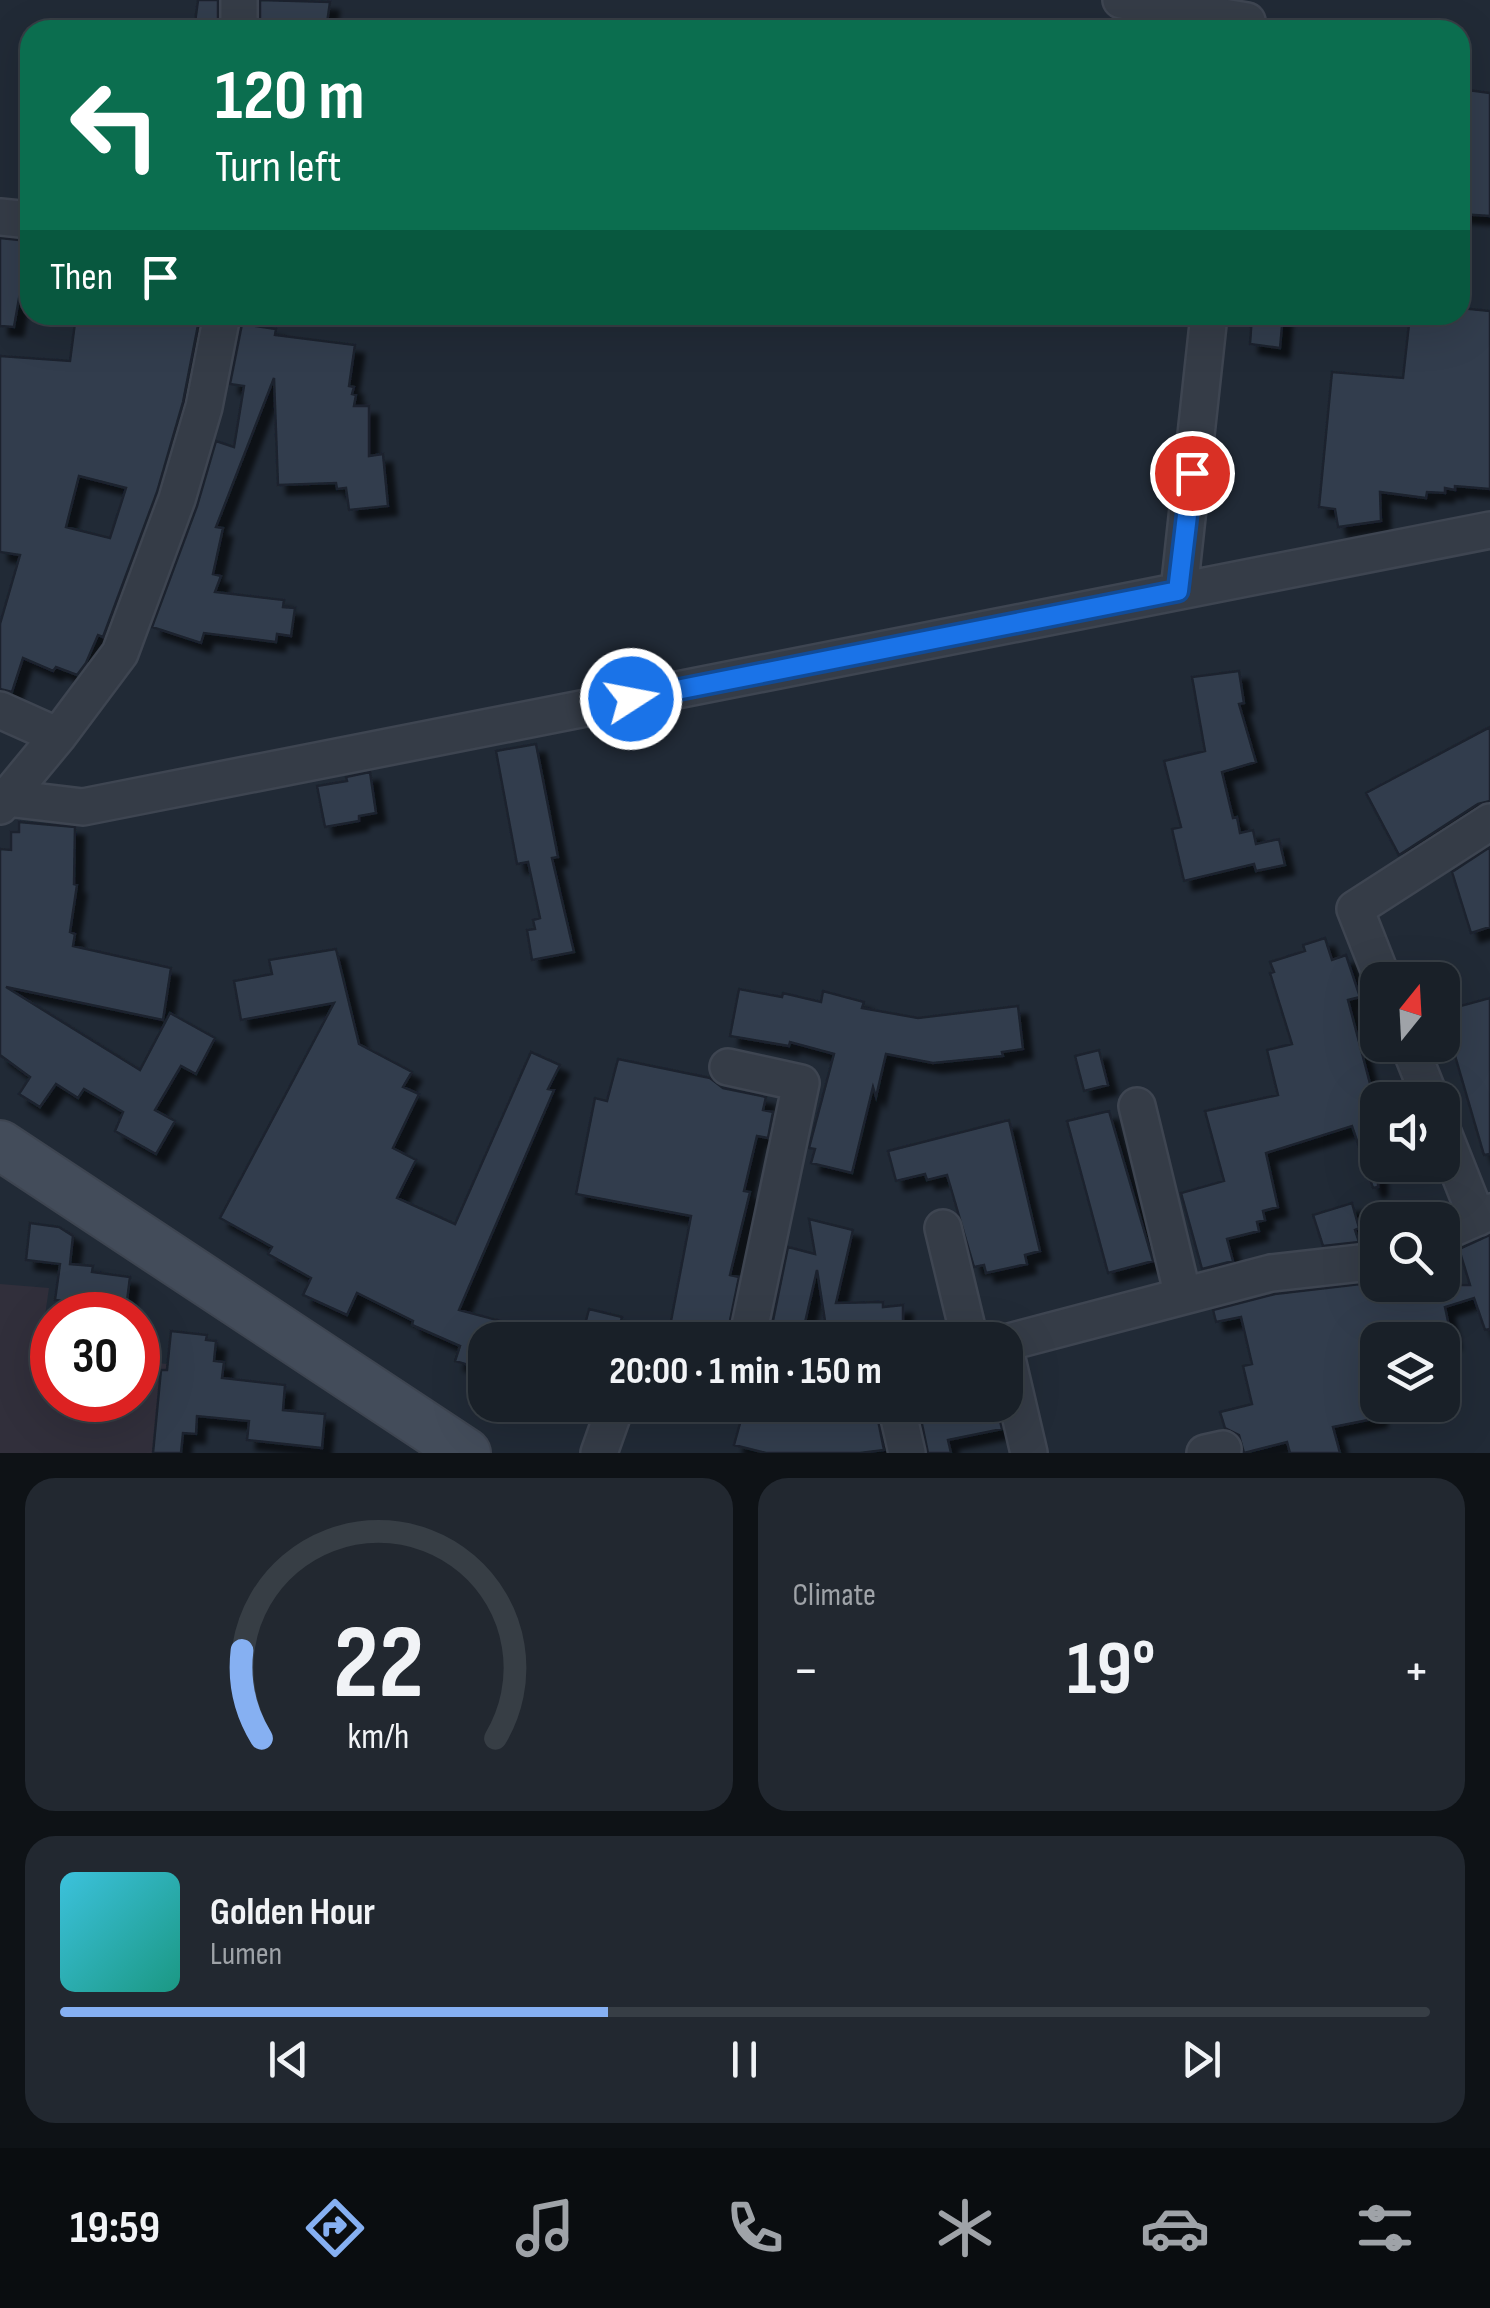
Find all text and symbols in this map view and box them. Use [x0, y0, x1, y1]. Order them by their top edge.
text: 120 m [215, 55, 365, 139]
icon: left [50, 60, 180, 190]
text: Turn left [215, 140, 341, 195]
icon: arrive [133, 250, 188, 305]
text: Then [50, 255, 113, 300]
pin [1150, 431, 1235, 516]
icon: arrive [1165, 446, 1220, 501]
position arrow [579, 647, 683, 751]
north arrow [1360, 962, 1460, 1062]
map controls [1360, 962, 1460, 1422]
button: sound [1360, 1082, 1460, 1182]
button: search [1360, 1202, 1460, 1302]
speed limit sign: 30 [30, 1292, 160, 1422]
button: layers [1360, 1322, 1460, 1422]
text: 20:00 · 1 min · 150 m [609, 1349, 882, 1394]
text: Climate [793, 1576, 876, 1615]
text: 22 [333, 1602, 424, 1727]
text: 19° [1067, 1625, 1155, 1716]
text: − [793, 1638, 819, 1705]
text: + [1403, 1638, 1430, 1705]
text: km/h [348, 1716, 410, 1759]
text: Golden Hour [210, 1890, 375, 1935]
text: Lumen [210, 1935, 282, 1974]
icon: previous [261, 2032, 316, 2087]
icon: pause [717, 2032, 772, 2087]
icon: next [1174, 2032, 1229, 2087]
icon: directions [300, 2193, 370, 2263]
icon: music [510, 2193, 580, 2263]
icon: phone [720, 2193, 790, 2263]
icon: climate [930, 2193, 1000, 2263]
icon: car [1140, 2193, 1210, 2263]
icon: filters [1350, 2193, 1420, 2263]
text: 19:59 [70, 2201, 160, 2256]

